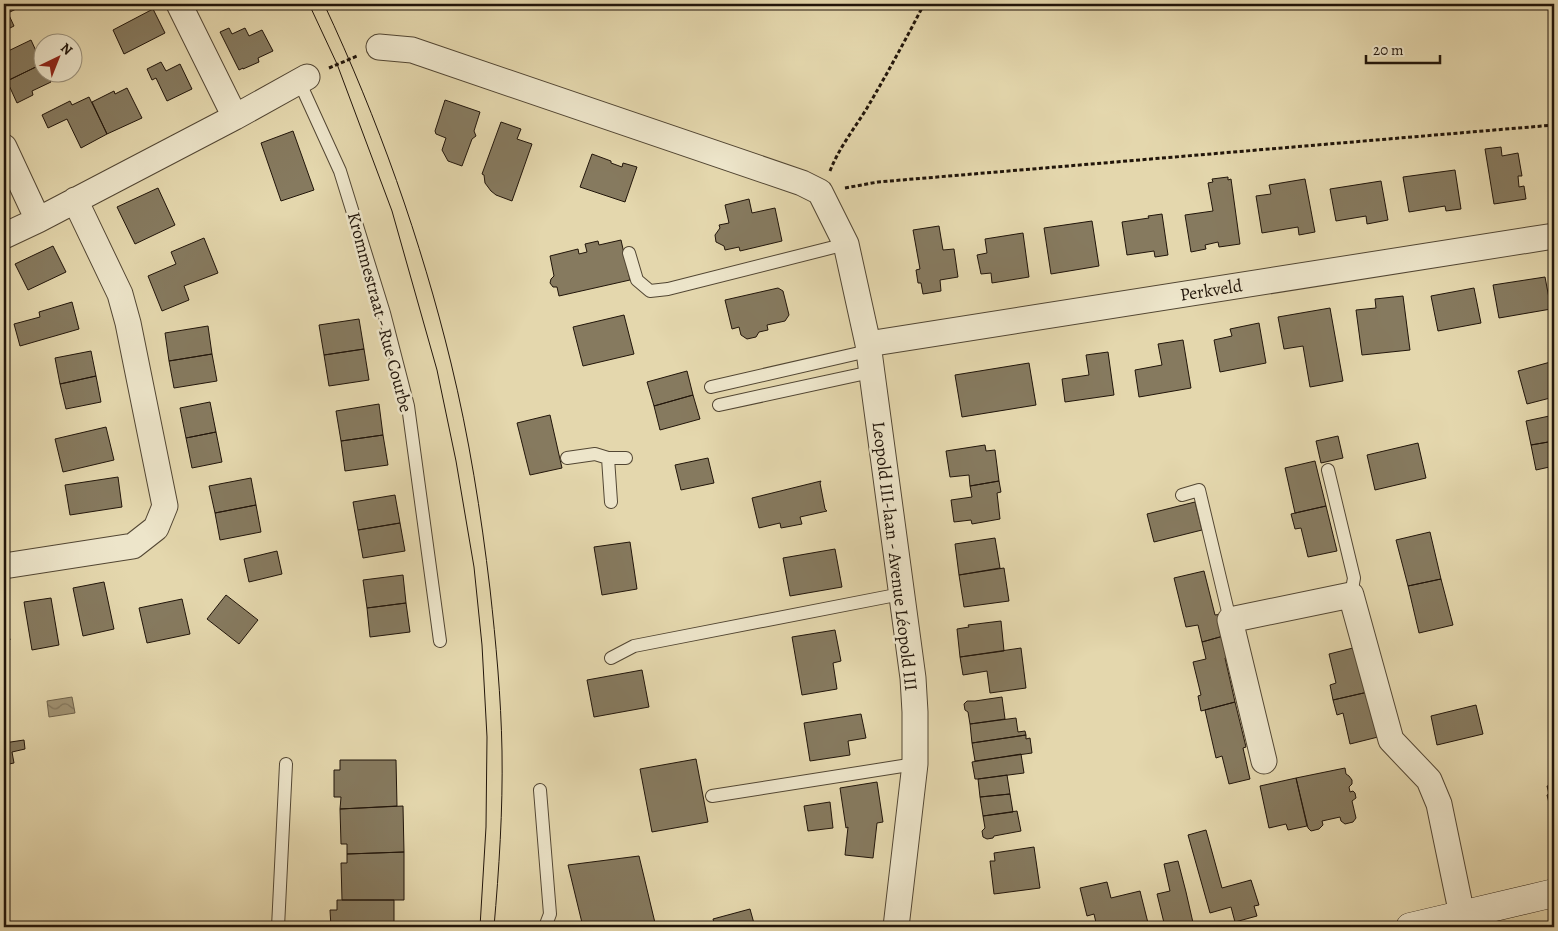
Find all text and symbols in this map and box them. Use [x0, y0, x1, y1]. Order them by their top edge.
north arrow [32, 32, 82, 82]
scale bar [1366, 32, 1439, 64]
text: N [56, 38, 77, 59]
text: 20 m [1373, 40, 1404, 60]
street label: Krommestraat - Rue Courbe [342, 209, 418, 415]
street label: Perkveld [1178, 273, 1244, 307]
street label: Leopold III-laan - Avenue Léopold III [867, 420, 923, 692]

